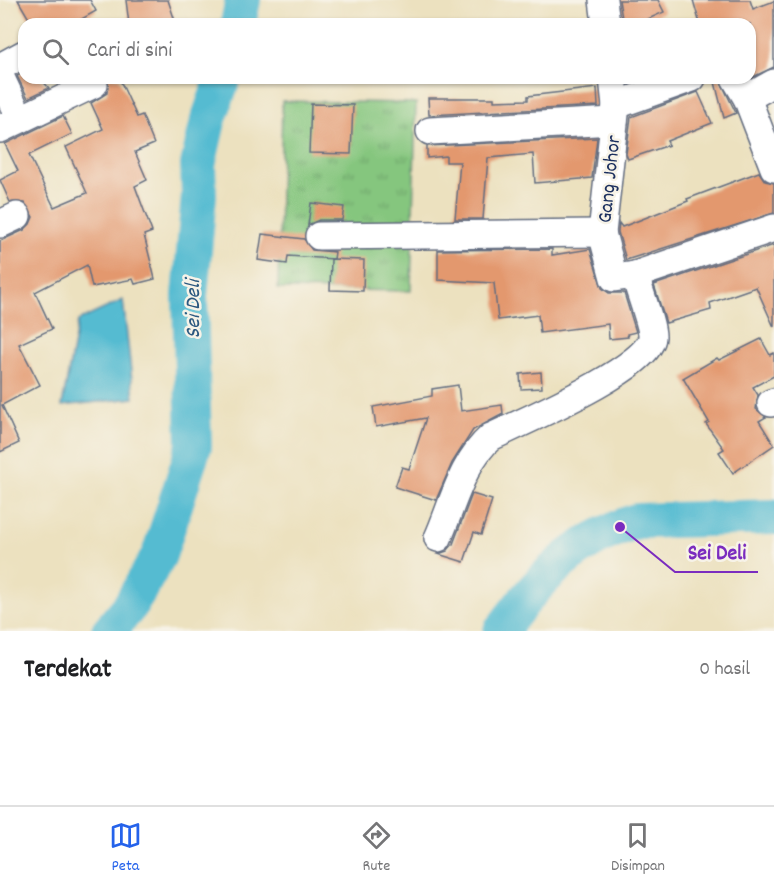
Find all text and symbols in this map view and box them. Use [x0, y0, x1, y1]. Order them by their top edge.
search box [18, 18, 756, 84]
icon: search [39, 35, 72, 68]
text: Cari di sini [87, 36, 172, 67]
street label: Gang Johor [591, 134, 631, 225]
water label: Sei Deli [179, 277, 210, 338]
callout: Sei Deli [675, 532, 758, 572]
text: Sei Deli [688, 539, 746, 570]
text: Terdekat [24, 652, 112, 689]
text: 0 hasil [699, 656, 750, 684]
tab: Peta [109, 819, 142, 878]
tab: Rute [360, 819, 393, 878]
tab: Disimpan [611, 819, 665, 878]

